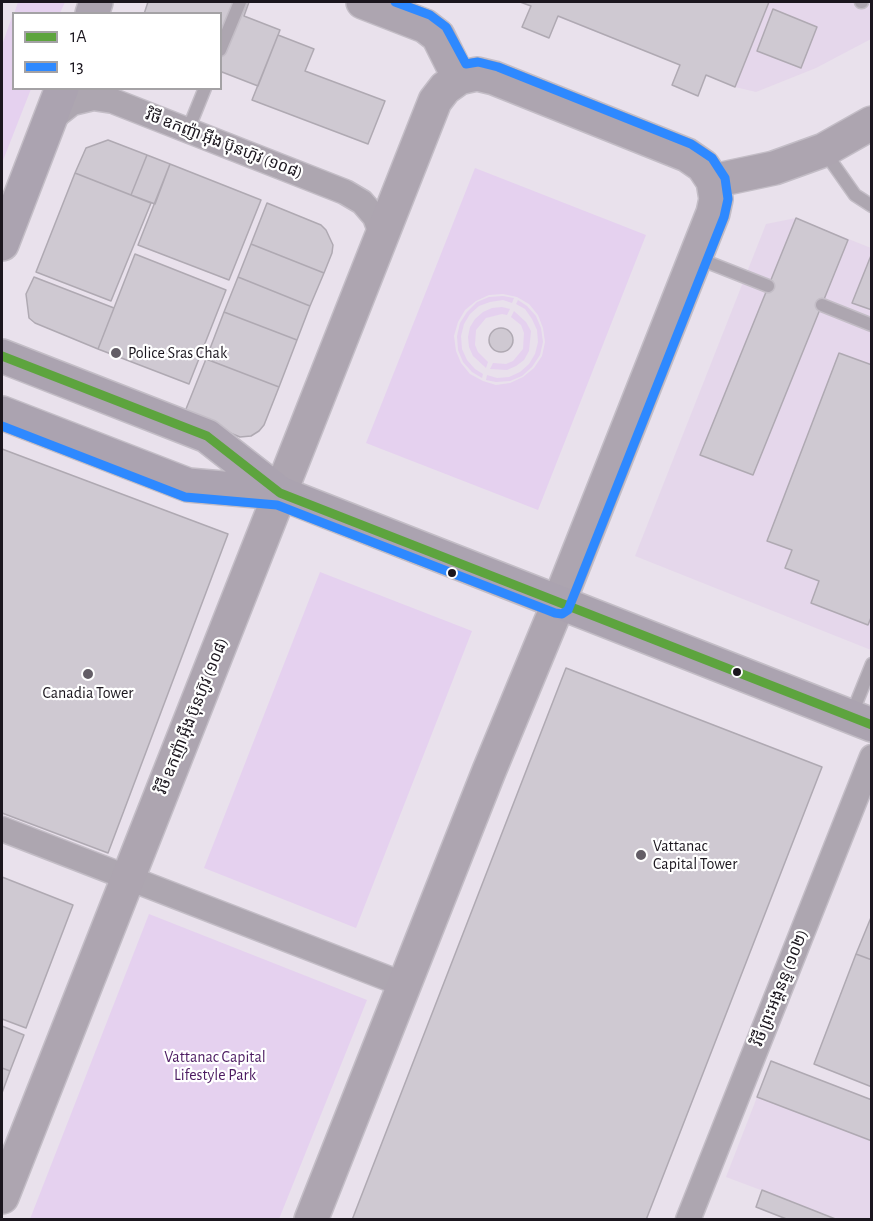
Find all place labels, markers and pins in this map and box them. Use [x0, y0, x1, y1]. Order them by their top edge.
place label: Police Sras Chak [128, 343, 227, 363]
marker: Police Sras Chak [109, 346, 123, 360]
unlabelled marker [446, 567, 458, 579]
unlabelled marker [731, 666, 743, 678]
marker: Canadia Tower [81, 667, 95, 681]
place label: Canadia Tower [43, 683, 133, 703]
place label: Vattanac Capital Tower [653, 836, 737, 874]
marker: Vattanac Capital Tower [634, 848, 648, 862]

